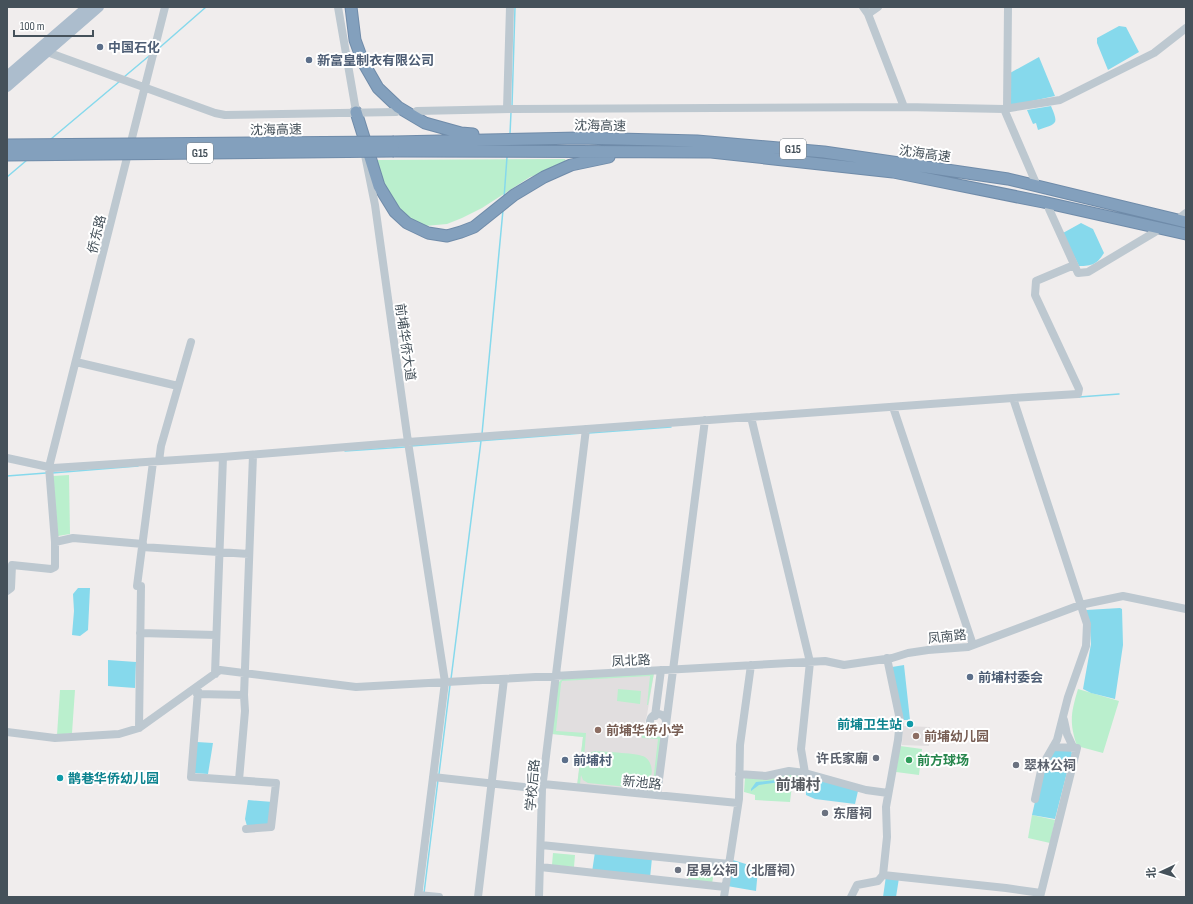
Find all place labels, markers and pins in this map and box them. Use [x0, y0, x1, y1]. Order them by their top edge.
place label: 中国石化 [108, 40, 160, 56]
marker: 中国石化 [95, 42, 105, 52]
place label: 新富皇制衣有限公司 [317, 53, 434, 69]
marker: 新富皇制衣有限公司 [304, 55, 314, 65]
place label: 前埔村委会 [978, 670, 1043, 686]
marker: 前埔村委会 [965, 672, 975, 682]
place label: 前埔卫生站 [837, 717, 902, 733]
marker: 前埔卫生站 [905, 719, 915, 729]
place label: 前埔华侨小学 [606, 723, 684, 739]
marker: 前埔华侨小学 [593, 725, 603, 735]
place label: 前埔幼儿园 [924, 729, 989, 745]
marker: 前埔幼儿园 [911, 731, 921, 741]
place label: 许氏家廟 [816, 751, 868, 767]
place label: 前埔村 [573, 753, 612, 769]
marker: 许氏家廟 [871, 753, 881, 763]
place label: 前方球场 [917, 753, 969, 769]
marker: 前埔村 [560, 755, 570, 765]
marker: 前方球场 [904, 755, 914, 765]
place label: 翠林公祠 [1024, 758, 1076, 774]
marker: 翠林公祠 [1011, 760, 1021, 770]
place label: 鹊巷华侨幼儿园 [68, 771, 159, 787]
marker: 鹊巷华侨幼儿园 [55, 773, 65, 783]
place label: 东厝祠 [833, 806, 872, 822]
marker: 东厝祠 [820, 808, 830, 818]
place label: 居易公祠（北厝祠） [686, 863, 803, 879]
marker: 居易公祠（北厝祠） [673, 865, 683, 875]

